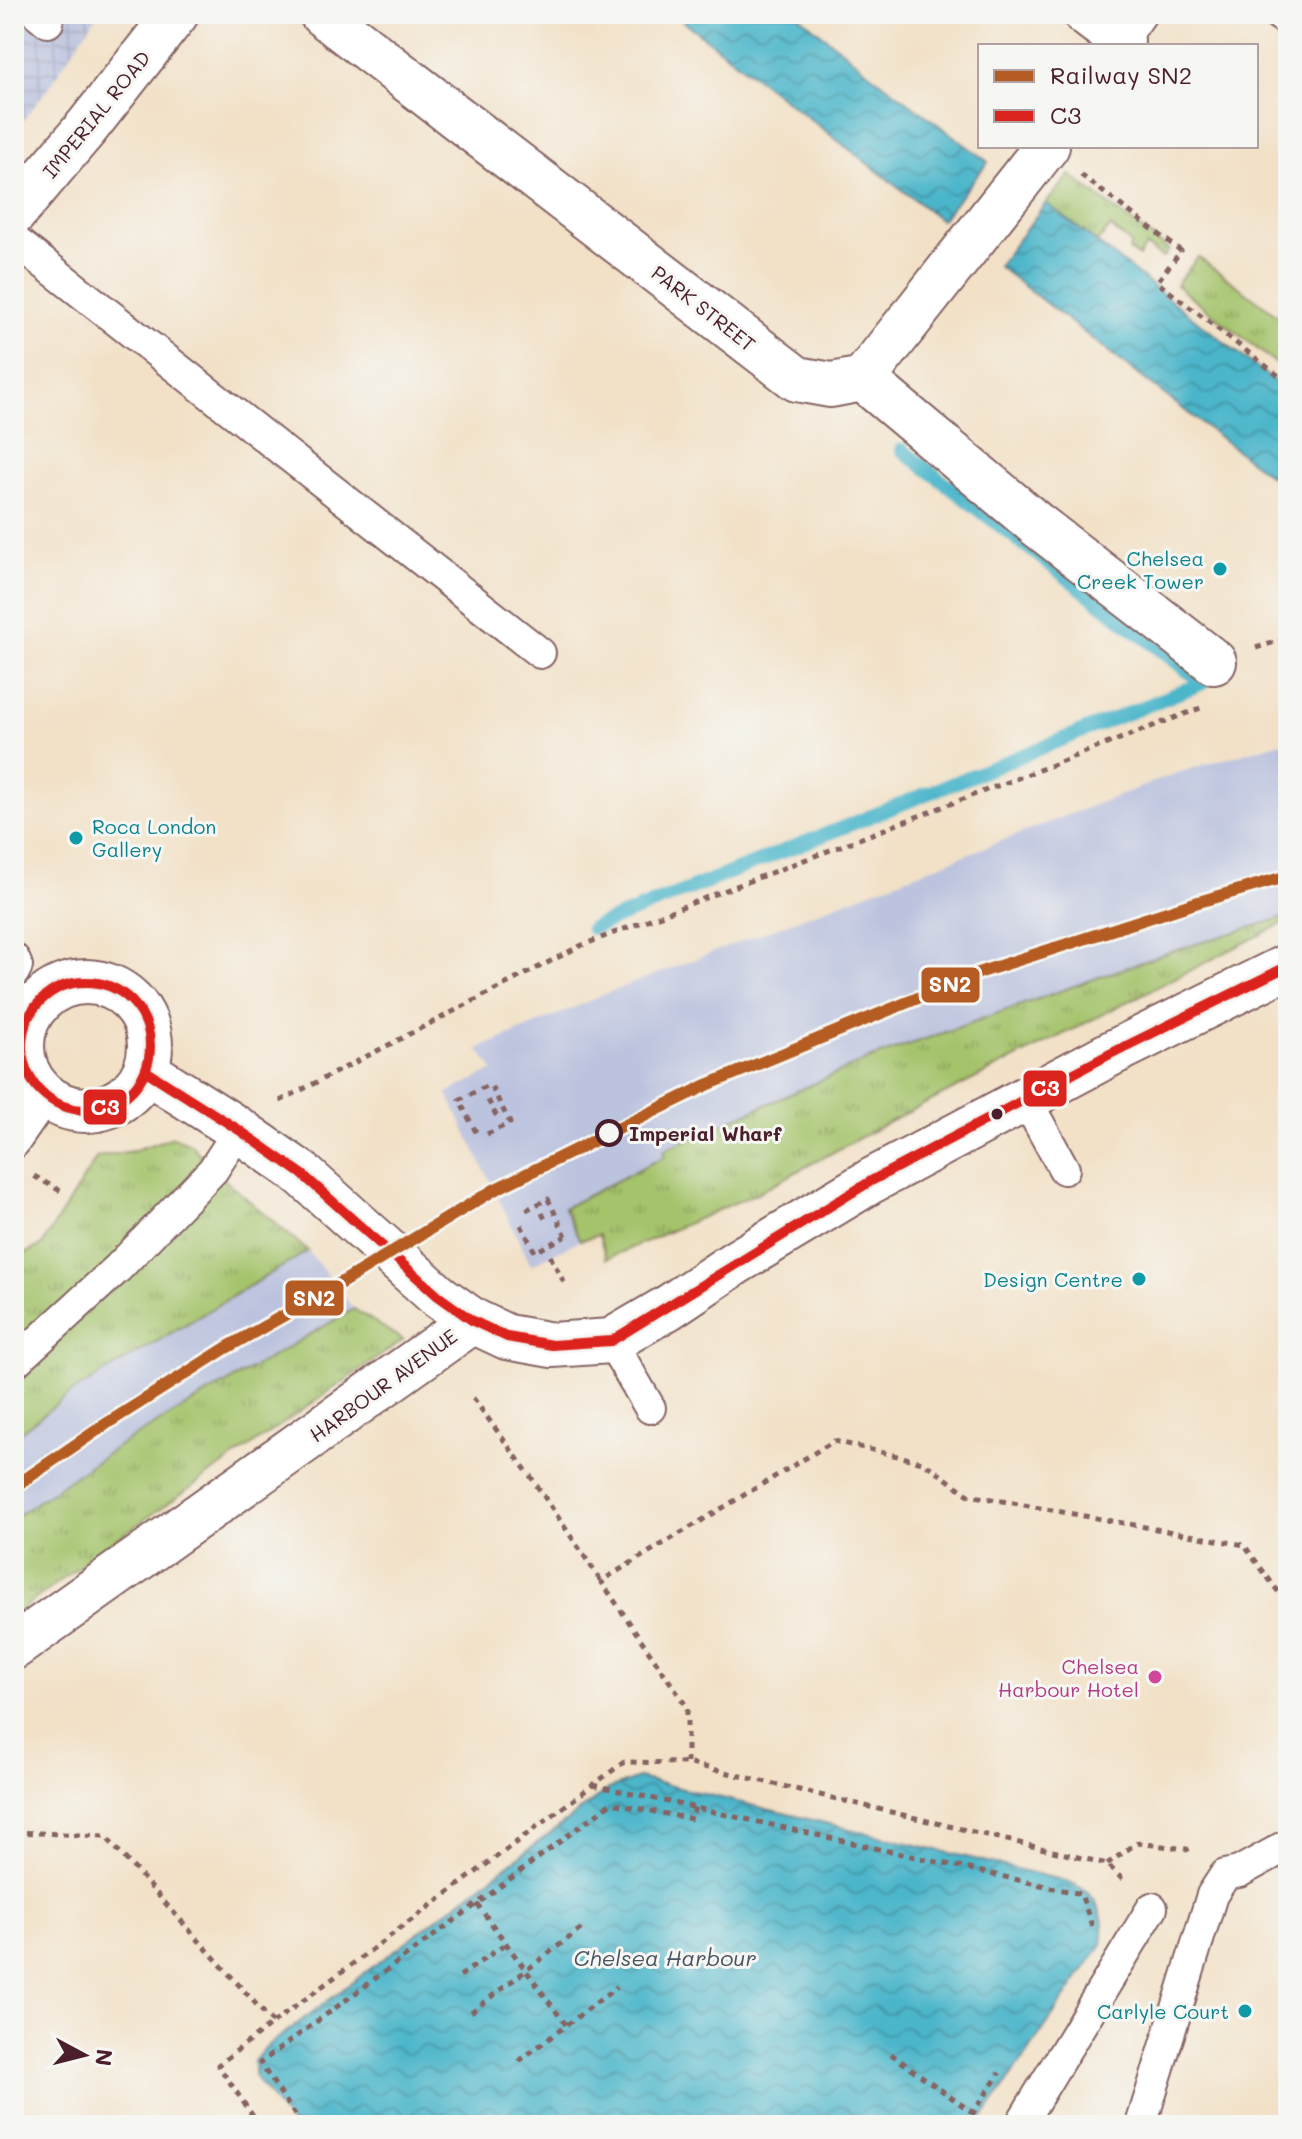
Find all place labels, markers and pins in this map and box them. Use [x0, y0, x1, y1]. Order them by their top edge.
place label: Chelsea Creek Tower [1077, 545, 1204, 594]
marker: Chelsea Creek Tower [1211, 560, 1229, 578]
place label: Roca London Gallery [92, 813, 216, 862]
marker: Roca London Gallery [67, 829, 85, 847]
unlabelled marker [989, 1106, 1005, 1122]
marker: Imperial Wharf [596, 1120, 622, 1146]
place label: Imperial Wharf [629, 1120, 782, 1146]
place label: Design Centre [983, 1266, 1123, 1292]
marker: Design Centre [1130, 1270, 1148, 1288]
place label: Chelsea Harbour Hotel [998, 1653, 1139, 1702]
marker: Chelsea Harbour Hotel [1146, 1668, 1164, 1686]
place label: Carlyle Court [1097, 1998, 1229, 2024]
marker: Carlyle Court [1236, 2002, 1254, 2020]

